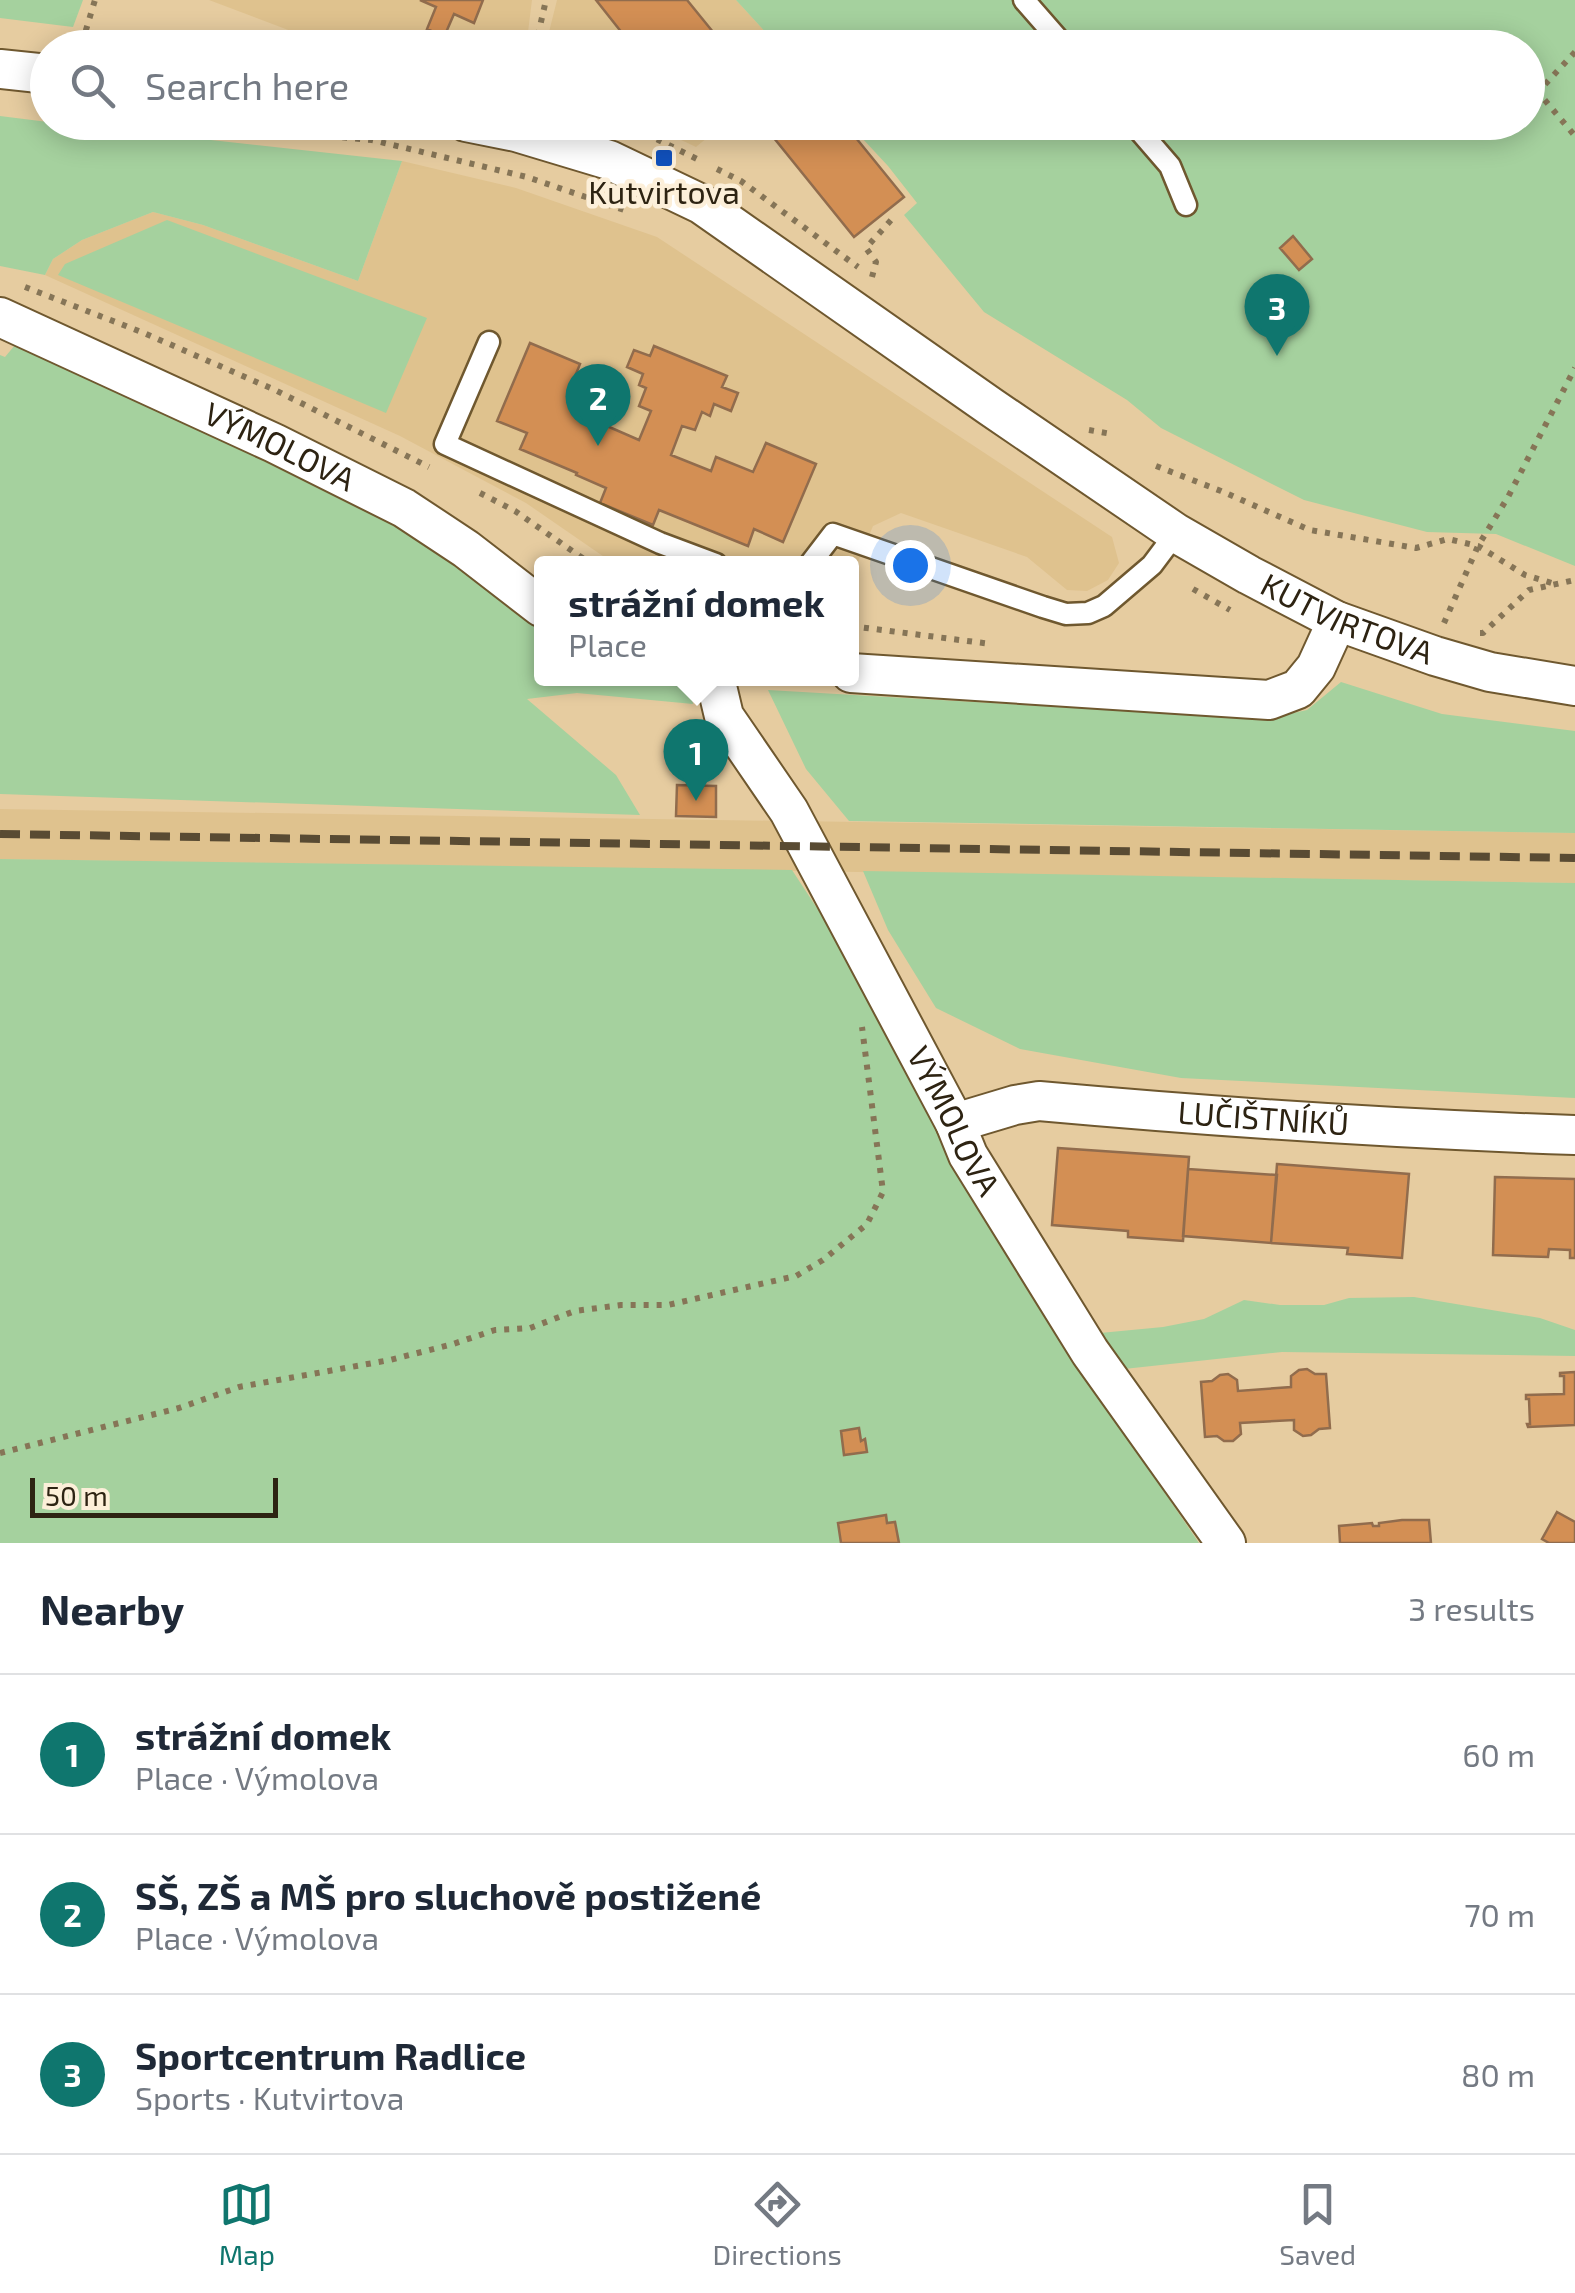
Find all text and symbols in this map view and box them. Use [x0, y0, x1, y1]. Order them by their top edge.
search box [30, 30, 1545, 140]
icon: search [65, 58, 120, 113]
text: Search here [145, 62, 349, 108]
marker: Kutvirtova [653, 147, 675, 169]
place label: Kutvirtova [588, 172, 740, 210]
pin: 3 [1244, 274, 1310, 356]
pin: 2 [566, 364, 630, 446]
street label: VÝMOLOVA [199, 393, 362, 497]
your location [885, 540, 936, 591]
popup [534, 556, 859, 686]
street label: KUTVIRTOVA [1255, 564, 1439, 671]
text: strážní domek [568, 579, 825, 625]
text: Place [568, 625, 647, 663]
pin: 1 [664, 718, 728, 801]
street label: VÝMOLOVA [901, 1039, 1009, 1202]
street label: LUČIŠTNÍKŮ [1176, 1092, 1350, 1141]
scale bar [30, 1473, 278, 1518]
text: 50 m [45, 1478, 108, 1512]
text: Nearby [40, 1583, 184, 1633]
text: 3 results [1408, 1589, 1535, 1627]
text: strážní domek [135, 1712, 391, 1758]
text: 1 [66, 1735, 79, 1773]
text: 60 m [1462, 1735, 1535, 1773]
text: Place · Výmolova [135, 1758, 379, 1796]
text: SŠ, ZŠ a MŠ pro sluchově postižené [135, 1872, 761, 1918]
text: 2 [63, 1895, 82, 1933]
text: 70 m [1464, 1895, 1535, 1933]
text: Place · Výmolova [135, 1918, 379, 1956]
text: Sportcentrum Radlice [135, 2032, 526, 2078]
text: 3 [63, 2055, 82, 2093]
text: 80 m [1461, 2055, 1535, 2093]
text: Sports · Kutvirtova [135, 2078, 404, 2116]
tab: Map [219, 2177, 275, 2271]
tab: Directions [713, 2177, 842, 2271]
tab: Saved [1279, 2177, 1356, 2271]

